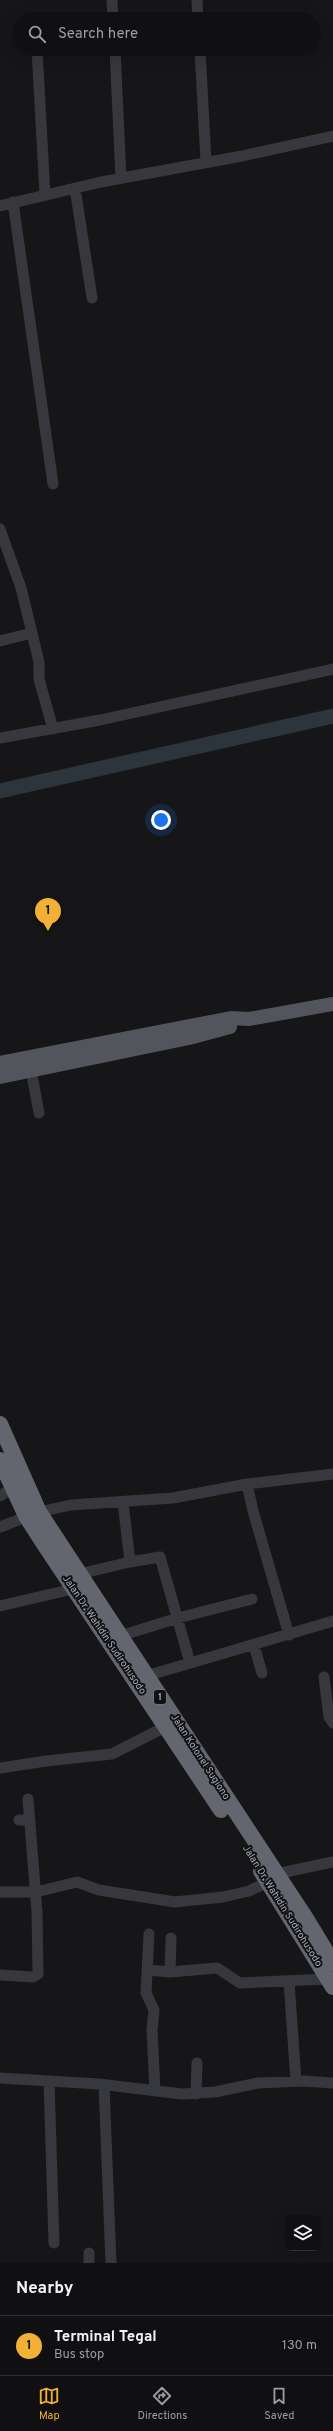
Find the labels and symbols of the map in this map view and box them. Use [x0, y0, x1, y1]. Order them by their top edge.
your location [151, 810, 171, 830]
pin: 1 [35, 898, 61, 931]
street label: Jalan Dr. Wahidin Sudirohusodo [59, 1573, 149, 1697]
road number: 1 [154, 1690, 166, 1704]
street label: Jalan Kolonel Sugiono [167, 1712, 233, 1803]
street label: Jalan Dr. Wahidin Sudirohusodo [239, 1843, 325, 1970]

